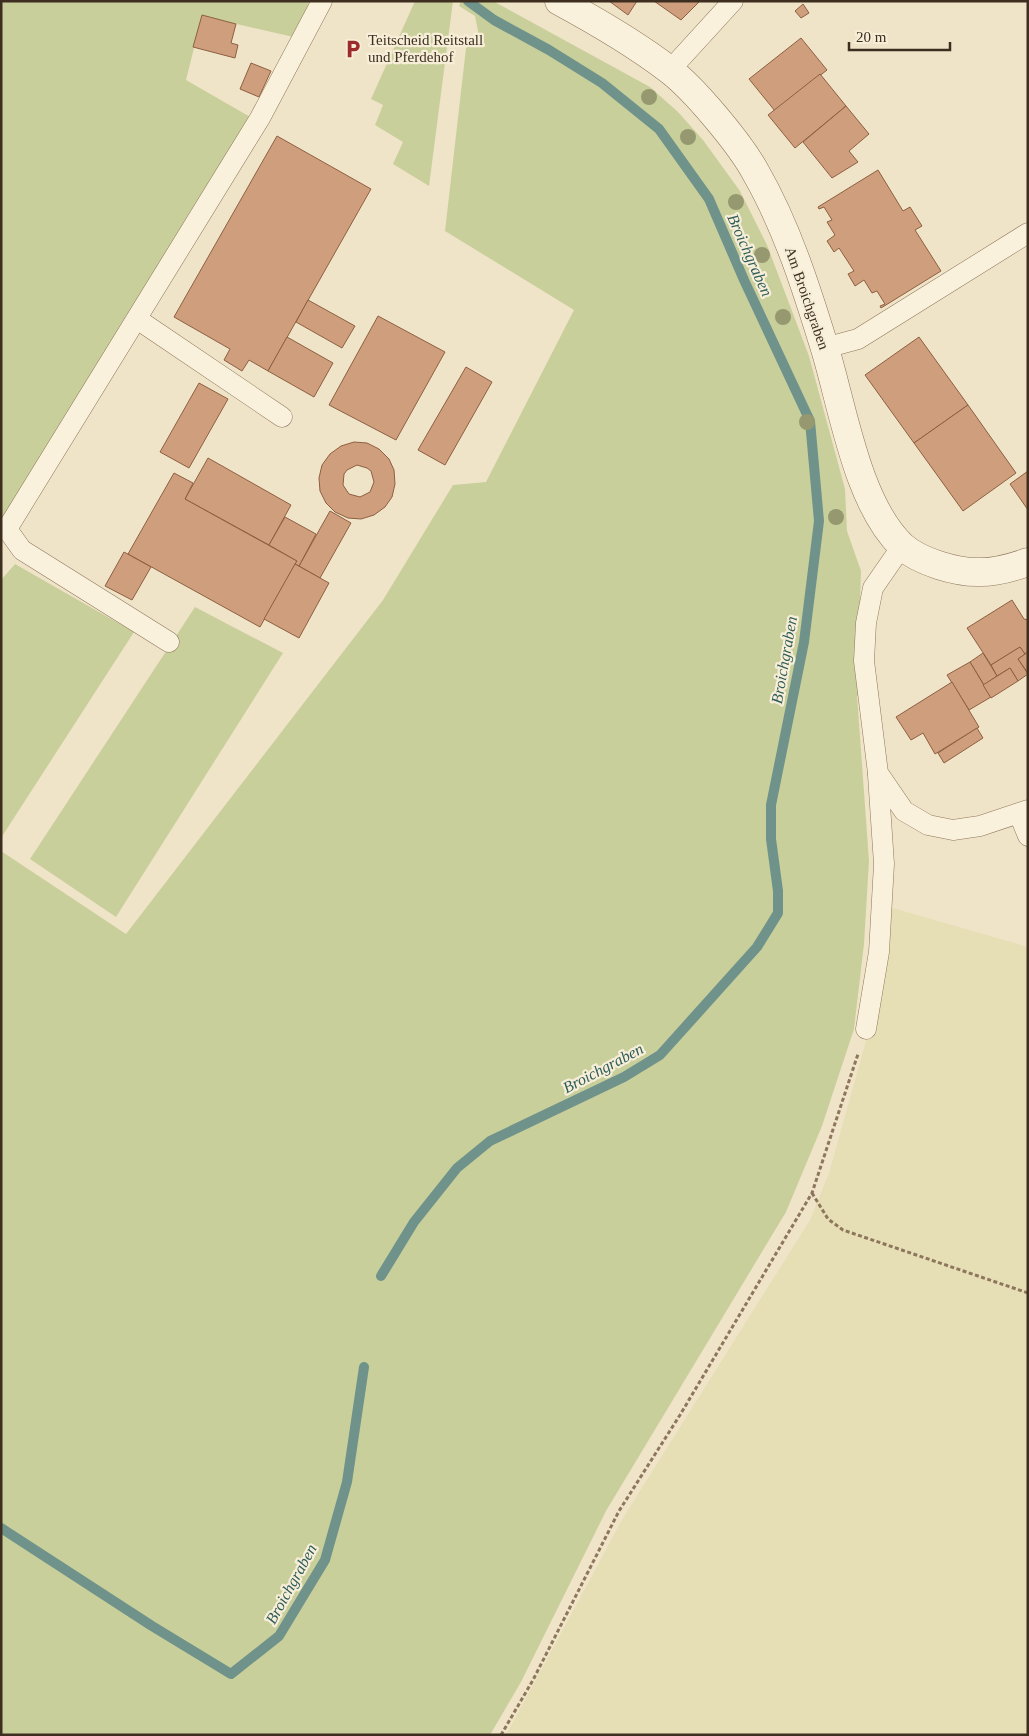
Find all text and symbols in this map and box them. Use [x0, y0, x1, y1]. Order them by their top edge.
scale bar [849, 20, 950, 52]
text: 20 m [856, 29, 887, 45]
place label: Teitscheid Reitstall und Pferdehof [368, 32, 483, 65]
parking icon: Teitscheid Reitstall und Pferdehof [342, 38, 364, 60]
water label: Broichgraben [723, 211, 776, 299]
street label: Am Broichgraben [782, 244, 832, 352]
water label: Broichgraben [768, 615, 801, 705]
water label: Broichgraben [560, 1040, 646, 1097]
water label: Broichgraben [262, 1541, 321, 1627]

